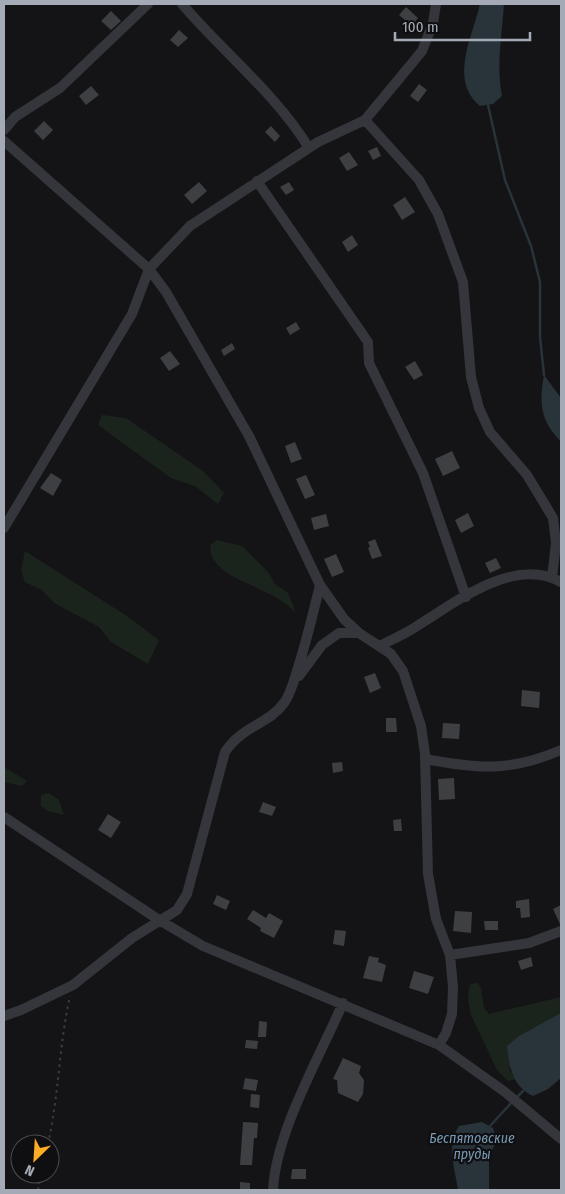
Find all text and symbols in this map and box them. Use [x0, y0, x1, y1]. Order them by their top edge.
scale bar [395, 10, 530, 42]
text: 100 m [402, 18, 439, 36]
water label: Беспятовские пруды [429, 1130, 515, 1163]
north arrow [10, 1134, 60, 1184]
text: N [22, 1161, 37, 1180]

